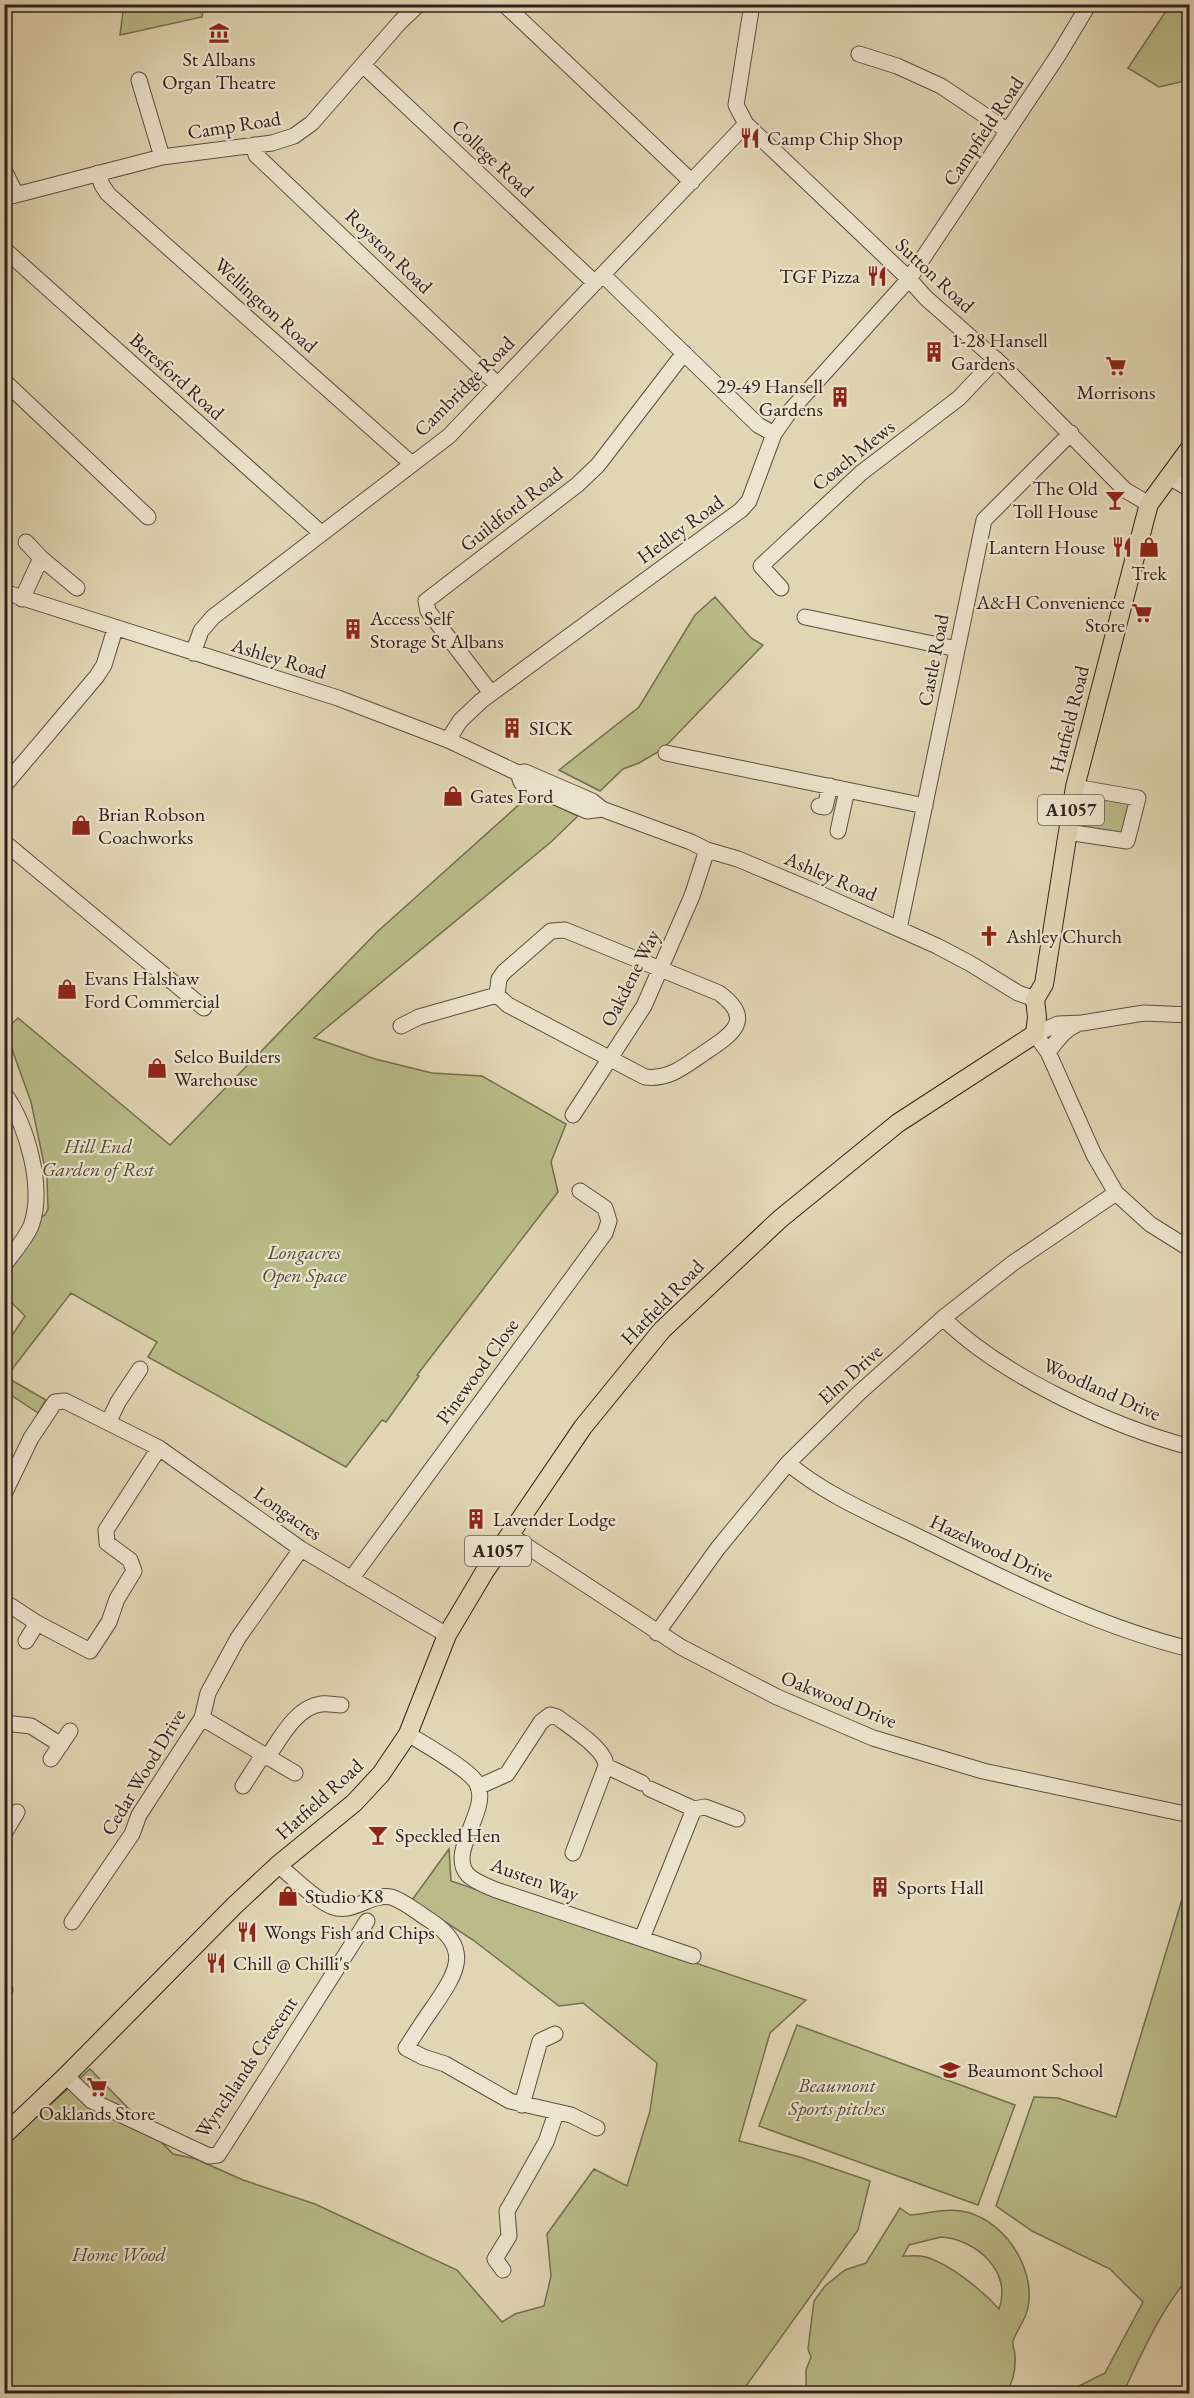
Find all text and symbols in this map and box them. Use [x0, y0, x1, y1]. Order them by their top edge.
museum icon: St Albans Organ Theatre [207, 21, 231, 45]
place label: St Albans Organ Theatre [162, 46, 276, 95]
street label: Campfield Road [937, 70, 1030, 191]
street label: Camp Road [186, 105, 283, 145]
street label: College Road [446, 113, 540, 203]
place label: Camp Chip Shop [767, 125, 903, 151]
restaurant icon: Camp Chip Shop [738, 126, 762, 150]
street label: Royston Road [340, 203, 439, 300]
street label: Sutton Road [890, 232, 981, 319]
street label: Wellington Road [209, 252, 324, 359]
place label: TGF Pizza [779, 263, 860, 289]
restaurant icon: TGF Pizza [865, 264, 889, 288]
street label: Beresford Road [124, 327, 231, 426]
place label: 1-28 Hansell Gardens [951, 327, 1048, 376]
street label: Cambridge Road [408, 329, 521, 442]
building icon: 1-28 Hansell Gardens [922, 340, 946, 364]
supermarket icon: Morrisons [1104, 354, 1128, 378]
place label: 29-49 Hansell Gardens [717, 373, 823, 422]
place label: Morrisons [1076, 379, 1156, 405]
building icon: 29-49 Hansell Gardens [828, 385, 852, 409]
street label: Coach Mews [806, 414, 900, 496]
street label: Guildford Road [454, 460, 568, 557]
place label: The Old Toll House [1013, 475, 1099, 524]
street label: Hedley Road [631, 488, 729, 569]
bar icon: The Old Toll House [1103, 488, 1127, 512]
place label: Lantern House [989, 534, 1105, 560]
restaurant icon: Lantern House [1110, 535, 1134, 559]
shop icon: Trek [1137, 535, 1161, 559]
place label: Trek [1131, 560, 1167, 586]
place label: A&H Convenience Store [975, 589, 1125, 638]
supermarket icon: A&H Convenience Store [1130, 601, 1154, 625]
place label: Access Self Storage St Albans [369, 605, 504, 654]
street label: Castle Road [911, 611, 955, 708]
building icon: Access Self Storage St Albans [341, 617, 365, 641]
street label: Ashley Road [227, 631, 330, 685]
street label: Hatfield Road [1043, 662, 1095, 775]
place label: SICK [529, 715, 573, 741]
building icon: SICK [500, 716, 524, 740]
place label: Gates Ford [470, 783, 554, 809]
shop icon: Gates Ford [441, 784, 465, 808]
road number: A1057 [1038, 795, 1104, 825]
place label: Brian Robson Coachworks [98, 801, 206, 850]
shop icon: Brian Robson Coachworks [69, 813, 93, 837]
street label: Ashley Road [780, 845, 882, 907]
place label: Ashley Church [1005, 923, 1122, 949]
church icon: Ashley Church [977, 924, 1001, 948]
street label: Oakdene Way [594, 925, 666, 1031]
place label: Evans Halshaw Ford Commercial [84, 965, 220, 1014]
shop icon: Evans Halshaw Ford Commercial [55, 977, 79, 1001]
place label: Selco Builders Warehouse [174, 1043, 281, 1092]
shop icon: Selco Builders Warehouse [145, 1056, 169, 1080]
park label: Hill End Garden of Rest [42, 1133, 155, 1182]
park label: Longacres Open Space [262, 1239, 347, 1288]
street label: Hatfield Road [615, 1253, 710, 1350]
street label: Pinewood Close [430, 1313, 524, 1429]
street label: Elm Drive [812, 1338, 888, 1410]
street label: Woodland Drive [1039, 1351, 1165, 1427]
street label: Longacres [249, 1480, 327, 1546]
place label: Lavender Lodge [493, 1506, 616, 1532]
building icon: Lavender Lodge [464, 1507, 488, 1531]
street label: Hazelwood Drive [926, 1508, 1058, 1588]
road number: A1057 [465, 1536, 531, 1566]
street label: Oakwood Drive [777, 1664, 901, 1734]
street label: Cedar Wood Drive [95, 1704, 191, 1840]
street label: Hatfield Road [270, 1752, 369, 1845]
place label: Speckled Hen [395, 1822, 501, 1848]
bar icon: Speckled Hen [366, 1823, 390, 1847]
street label: Austen Way [486, 1851, 583, 1907]
place label: Sports Hall [897, 1874, 984, 1900]
building icon: Sports Hall [868, 1875, 892, 1899]
place label: Studio K8 [305, 1883, 383, 1909]
shop icon: Studio K8 [276, 1884, 300, 1908]
place label: Wongs Fish and Chips [264, 1919, 435, 1945]
restaurant icon: Wongs Fish and Chips [235, 1920, 259, 1944]
place label: Chill @ Chilli's [233, 1950, 349, 1976]
restaurant icon: Chill @ Chilli's [204, 1951, 228, 1975]
street label: Wynchlands Crescent [189, 1991, 303, 2143]
place label: Beaumont School [967, 2057, 1104, 2083]
school or university icon: Beaumont School [938, 2058, 962, 2082]
park label: Beaumont Sports pitches [787, 2072, 886, 2121]
supermarket icon: Oaklands Store [85, 2075, 109, 2099]
place label: Oaklands Store [39, 2100, 155, 2126]
park label: Home Wood [71, 2241, 167, 2267]

